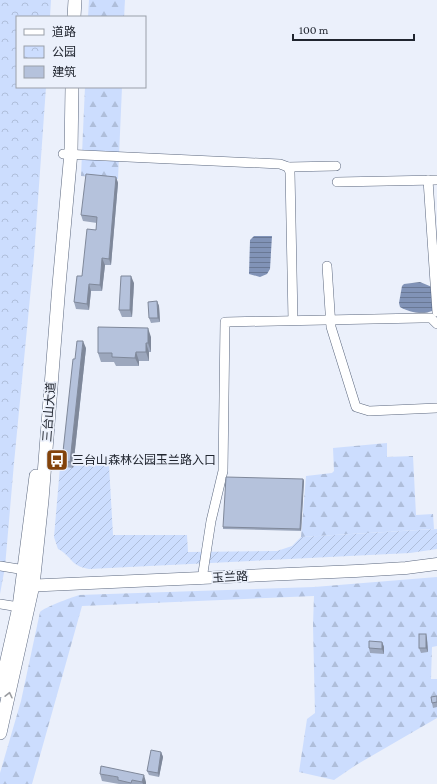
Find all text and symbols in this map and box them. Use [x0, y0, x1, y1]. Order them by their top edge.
legend [16, 16, 146, 88]
scale bar [293, 16, 414, 42]
text: 100 m [299, 23, 329, 37]
text: 道路 [52, 25, 76, 39]
text: 公园 [52, 45, 76, 59]
text: 建筑 [52, 65, 76, 79]
street label: 三台山大道 [40, 382, 58, 442]
bus stop icon: 三台山森林公园玉兰路入口 [44, 447, 70, 473]
place label: 三台山森林公园玉兰路入口 [72, 453, 216, 467]
street label: 玉兰路 [212, 569, 248, 585]
one-way arrow [5, 692, 13, 698]

